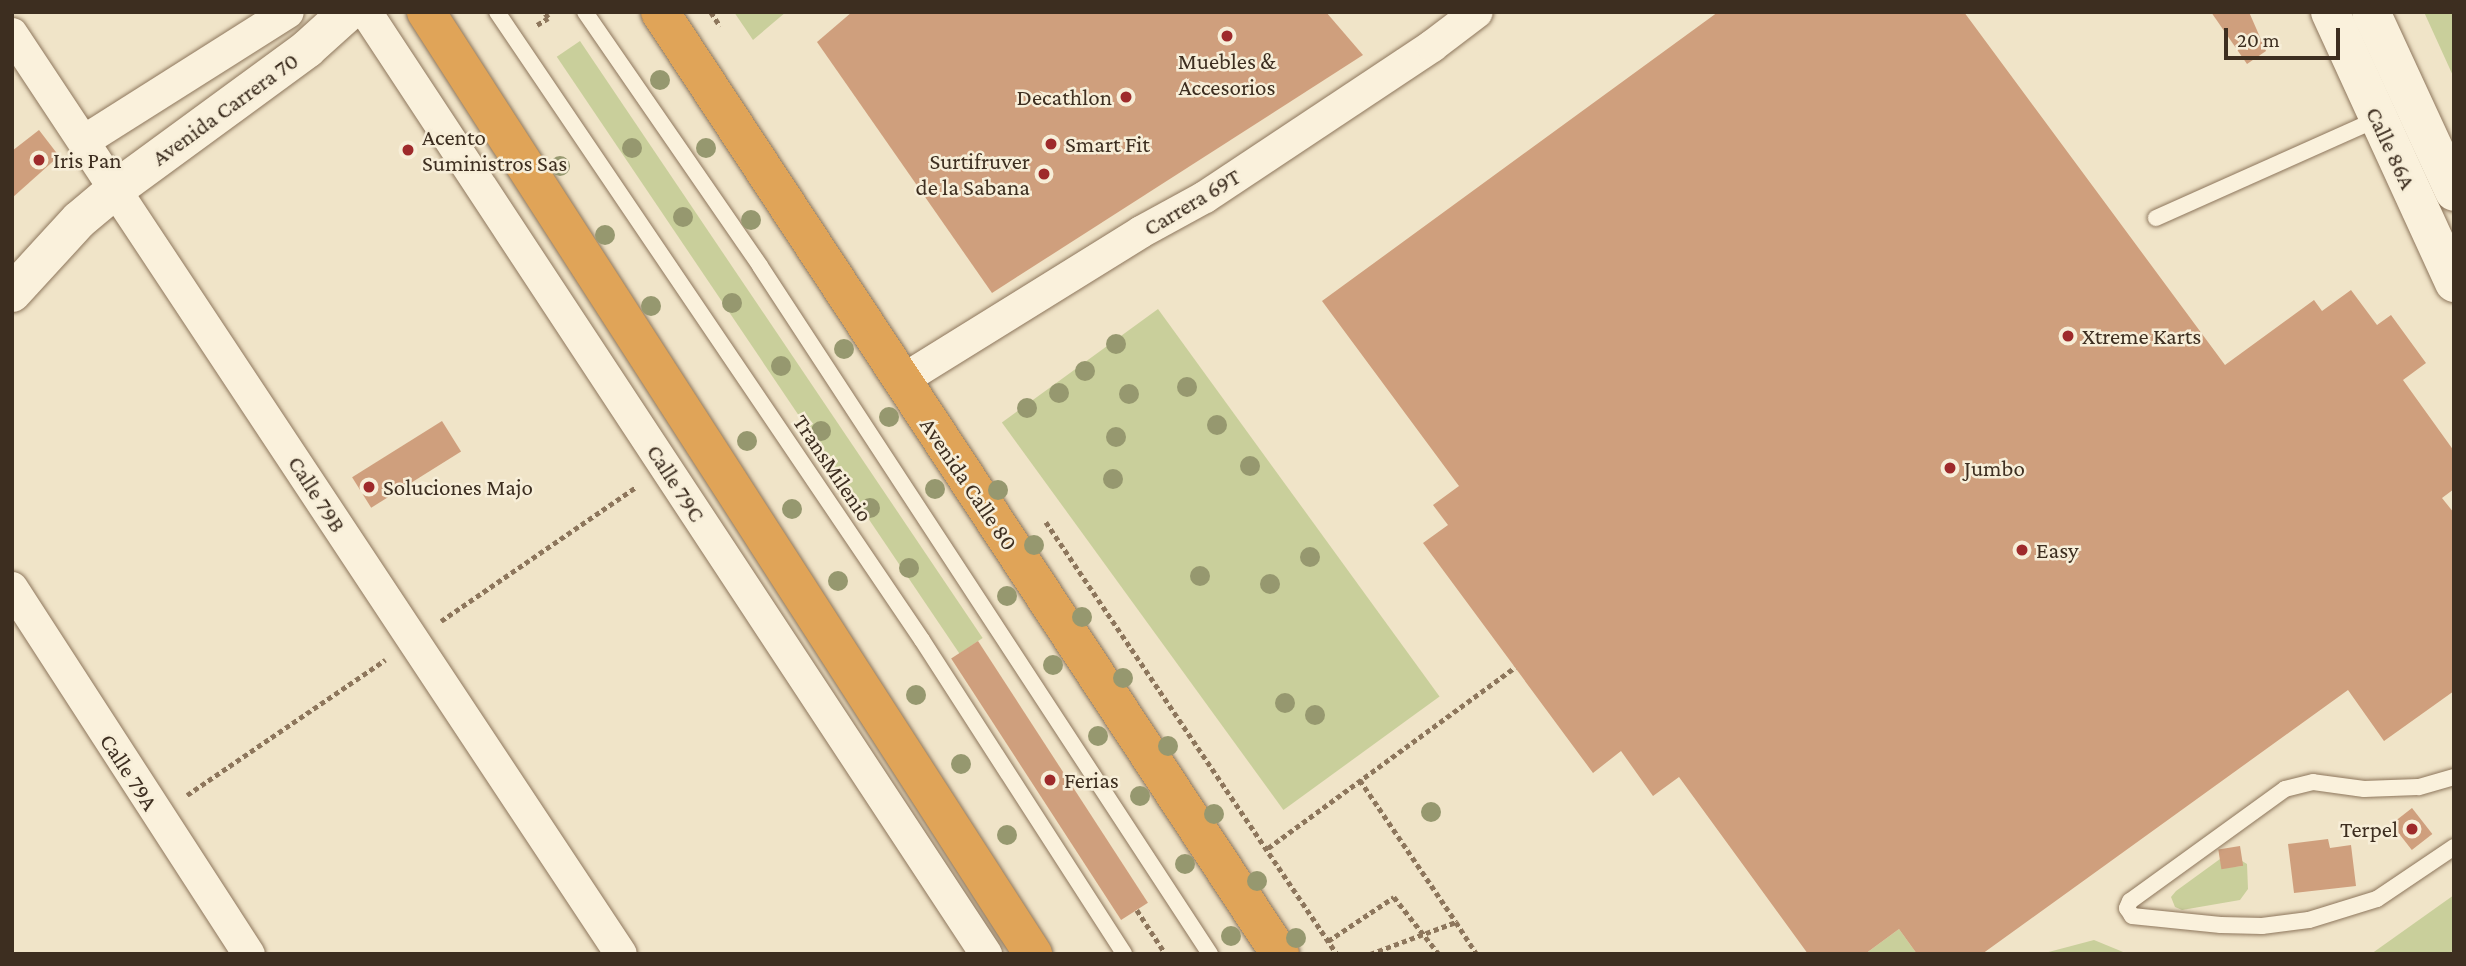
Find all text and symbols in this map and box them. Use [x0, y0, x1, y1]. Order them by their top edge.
scale bar [2228, 14, 2344, 58]
marker: Muebles & Accesorios [1219, 28, 1235, 44]
text: 20 m [2237, 28, 2280, 52]
street label: Avenida Carrera 70 [146, 47, 304, 171]
place label: Muebles & Accesorios [1178, 47, 1276, 101]
place label: Decathlon [1017, 83, 1112, 111]
marker: Decathlon [1118, 89, 1134, 105]
street label: Calle 86A [2360, 103, 2422, 193]
place label: Acento Suministros Sas [422, 123, 567, 177]
place label: Smart Fit [1065, 130, 1150, 158]
marker: Smart Fit [1043, 136, 1059, 152]
marker: Acento Suministros Sas [400, 142, 416, 158]
place label: Iris Pan [53, 146, 122, 174]
place label: Surtifruver de la Sabana [916, 147, 1030, 201]
marker: Iris Pan [31, 152, 47, 168]
street label: Carrera 69T [1139, 162, 1245, 242]
marker: Surtifruver de la Sabana [1036, 166, 1052, 182]
place label: Xtreme Karts [2082, 322, 2201, 350]
marker: Xtreme Karts [2060, 328, 2076, 344]
street label: TransMilenio [787, 409, 879, 527]
street label: Avenida Calle 80 [914, 412, 1024, 556]
street label: Calle 79C [641, 439, 711, 527]
street label: Calle 79B [282, 451, 352, 537]
place label: Jumbo [1964, 454, 2025, 482]
marker: Jumbo [1942, 460, 1958, 476]
place label: Soluciones Majo [383, 473, 533, 501]
marker: Soluciones Majo [361, 479, 377, 495]
place label: Easy [2036, 536, 2079, 564]
marker: Easy [2014, 542, 2030, 558]
street label: Calle 79A [94, 729, 164, 815]
place label: Ferias [1064, 766, 1119, 794]
marker: Ferias [1042, 772, 1058, 788]
place label: Terpel [2340, 815, 2398, 843]
marker: Terpel [2404, 821, 2420, 837]

